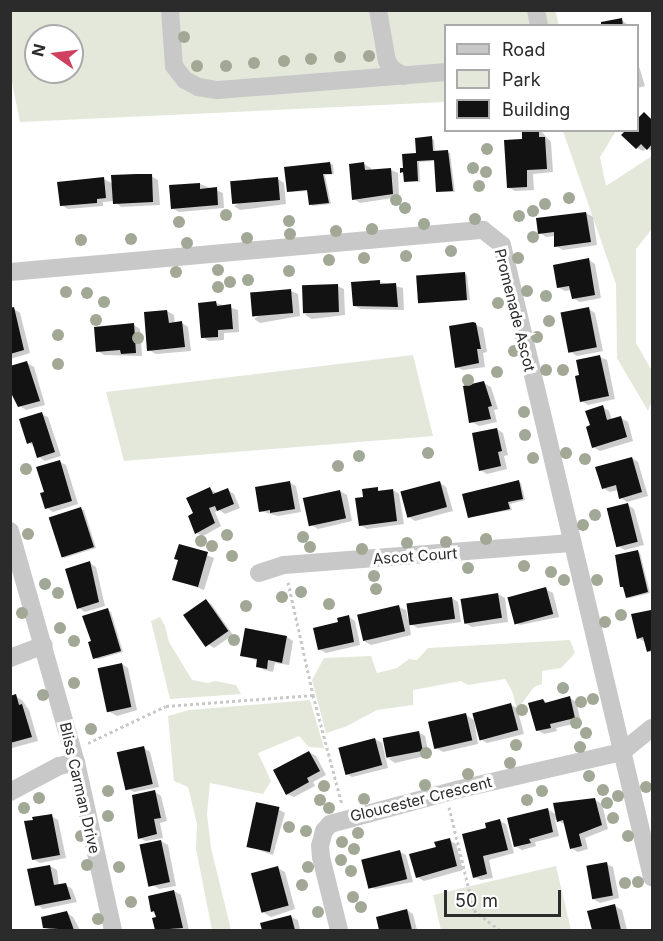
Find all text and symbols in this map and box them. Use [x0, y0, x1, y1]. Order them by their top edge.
north arrow [24, 24, 84, 84]
legend [444, 24, 639, 132]
text: Road [502, 39, 545, 60]
text: N [27, 42, 50, 58]
text: Park [502, 69, 541, 90]
text: Building [502, 99, 570, 120]
street label: Promenade Ascot [491, 247, 539, 373]
street label: Ascot Court [372, 544, 458, 568]
street label: Bliss Carman Drive [56, 721, 104, 855]
street label: Gloucester Crescent [348, 773, 494, 825]
scale bar [447, 878, 564, 916]
text: 50 m [455, 890, 498, 911]

